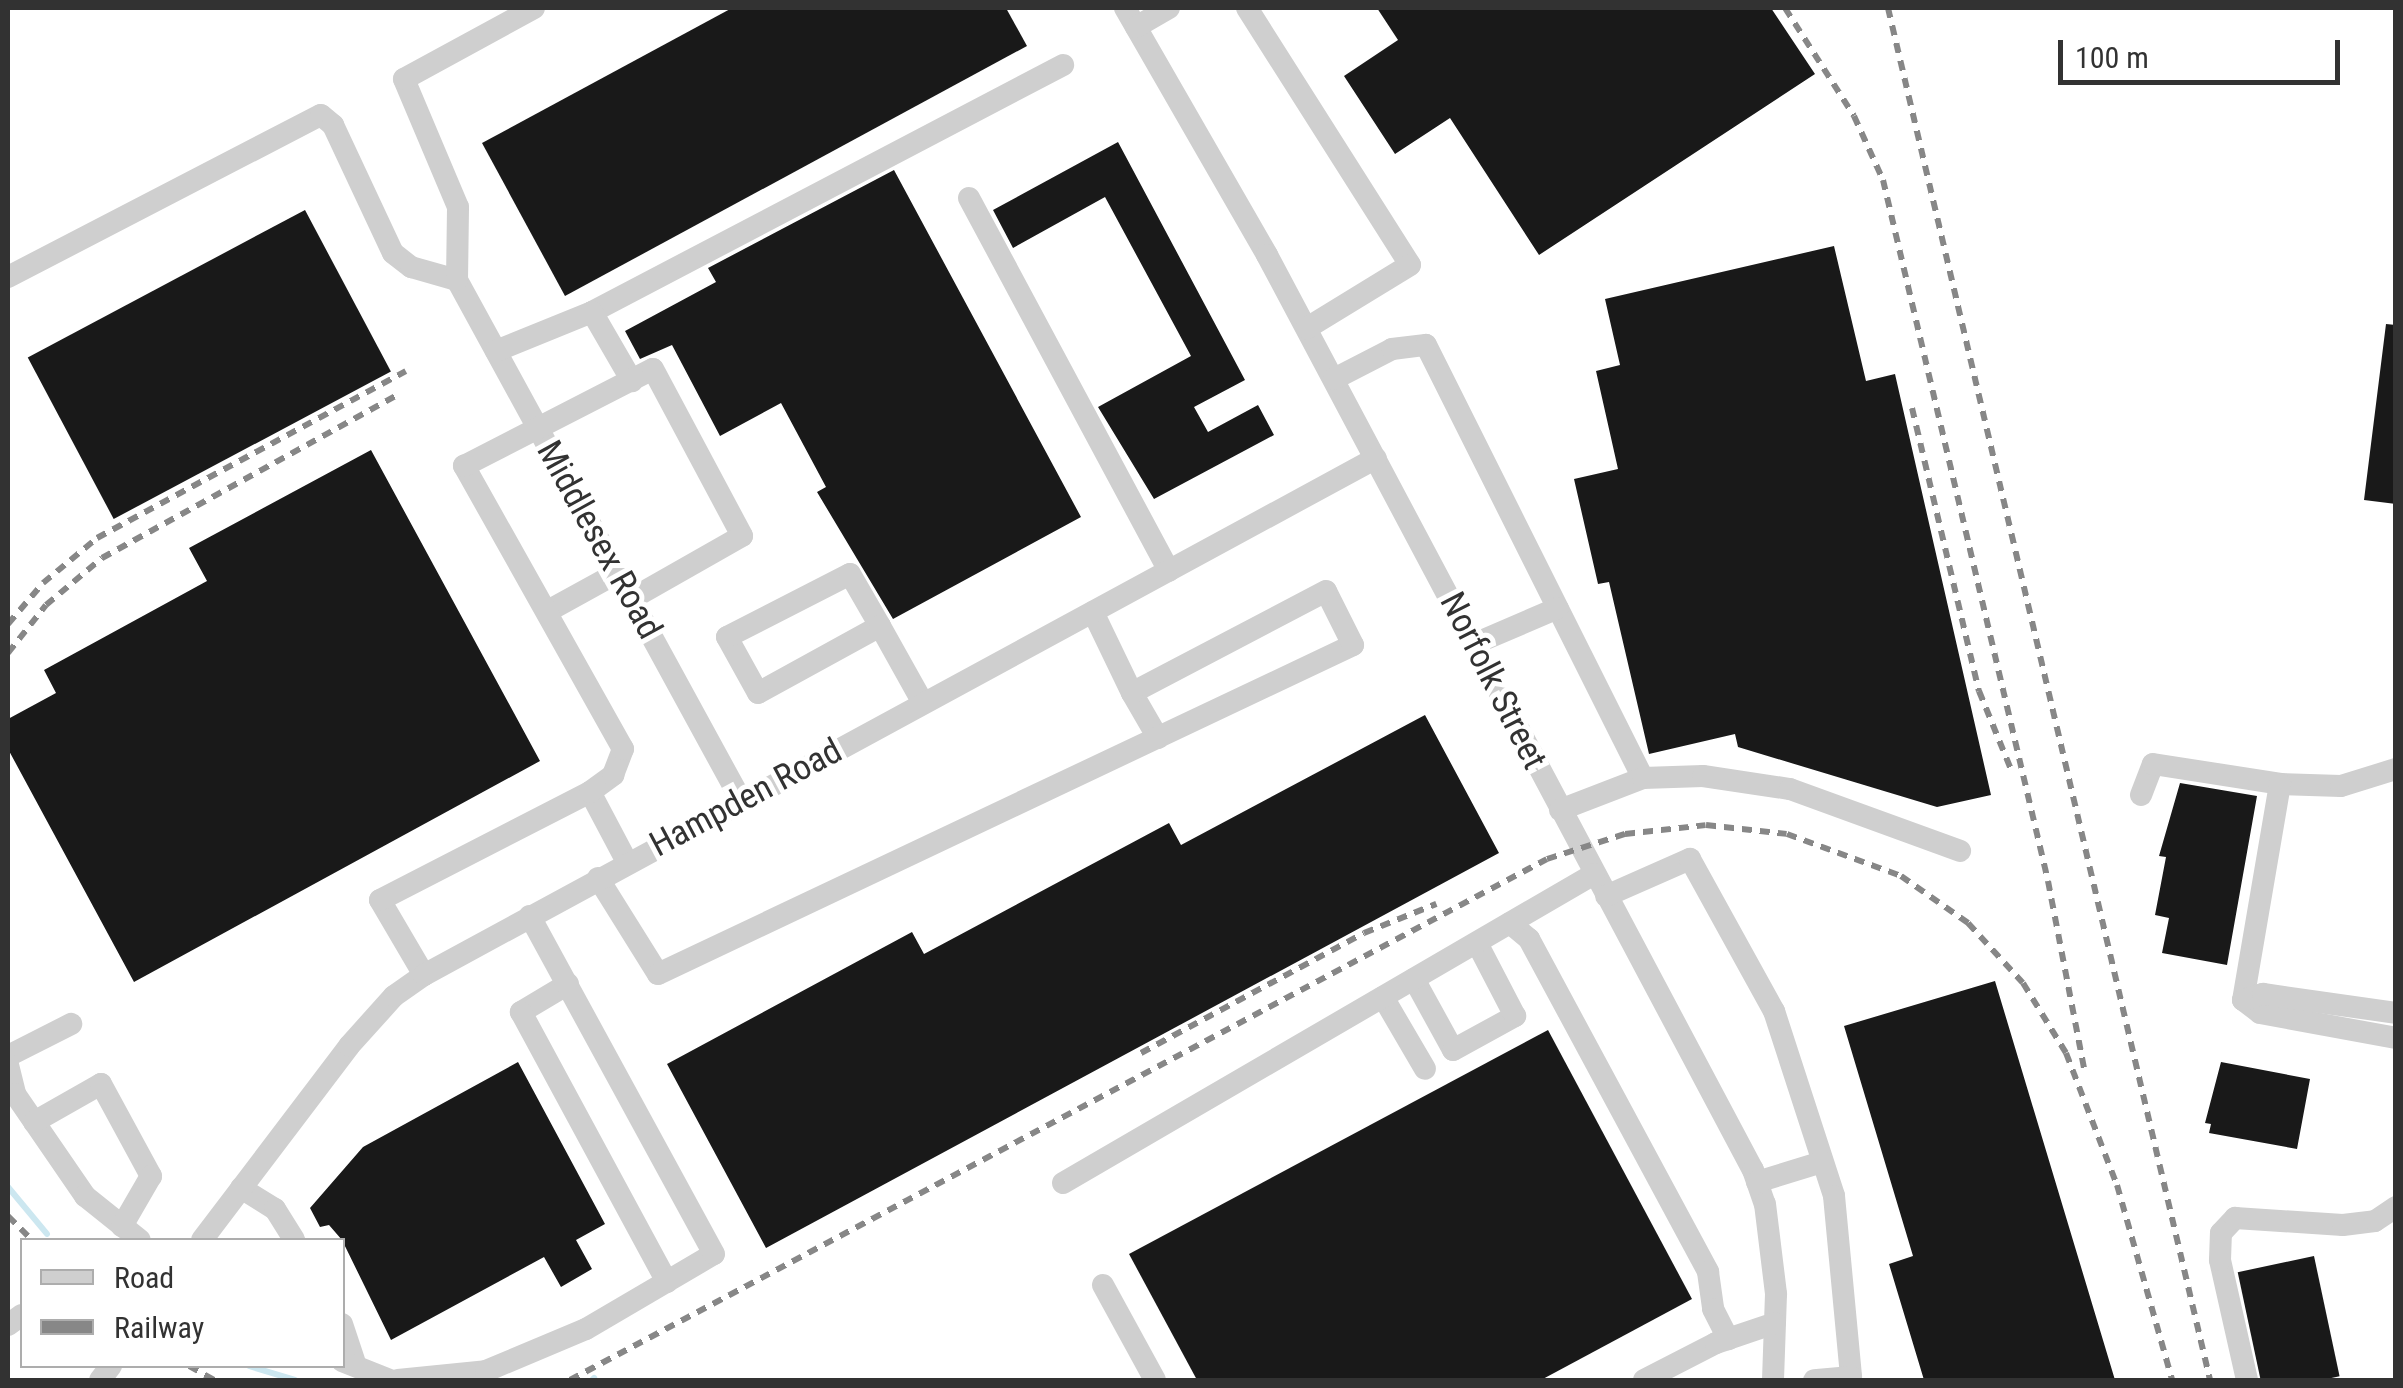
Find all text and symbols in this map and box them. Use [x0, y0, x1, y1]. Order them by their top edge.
scale bar [2063, 20, 2346, 82]
text: 100 m [2075, 40, 2149, 75]
street label: Middlesex Road [527, 434, 671, 646]
street label: Norfolk Street [1431, 586, 1555, 776]
street label: Hampden Road [643, 730, 849, 866]
legend [20, 1238, 345, 1368]
text: Road [114, 1260, 174, 1295]
text: Railway [114, 1310, 204, 1345]

